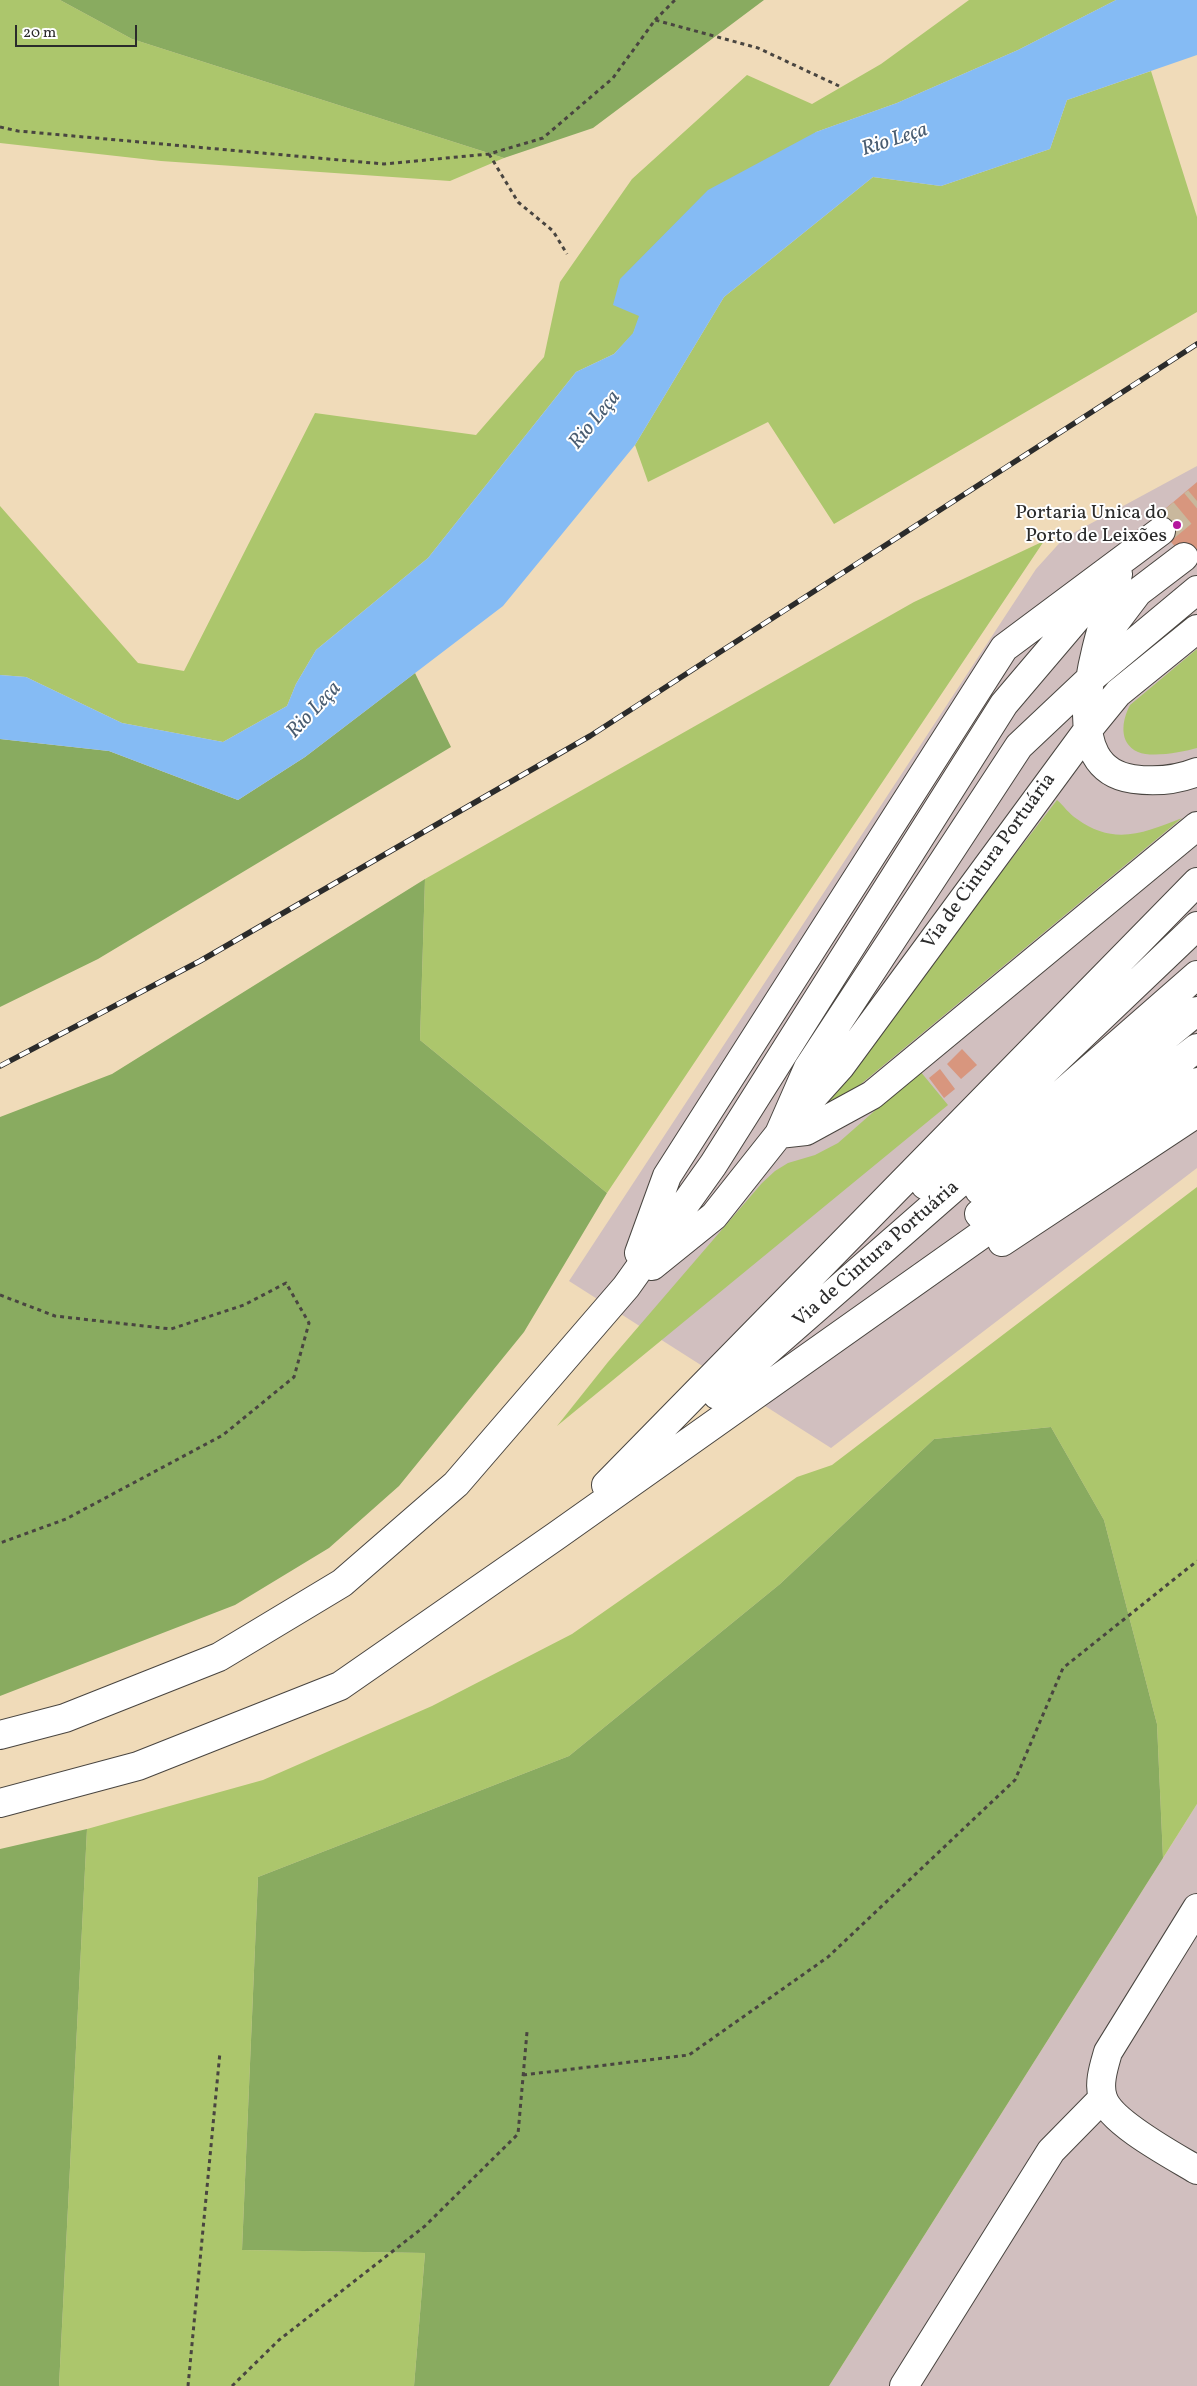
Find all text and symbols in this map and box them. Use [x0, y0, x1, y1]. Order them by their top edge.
scale bar [18, 15, 140, 47]
text: 20 m [23, 23, 56, 44]
water label: Rio Leça [859, 118, 931, 164]
water label: Rio Leça [565, 386, 627, 456]
place label: Portaria Unica do Porto de Leixões [1015, 502, 1167, 549]
marker: Portaria Unica do Porto de Leixões [1171, 519, 1183, 531]
water label: Rio Leça [282, 677, 348, 745]
street label: Via de Cintura Portuária [918, 769, 1062, 955]
street label: Via de Cintura Portuária [789, 1176, 965, 1334]

